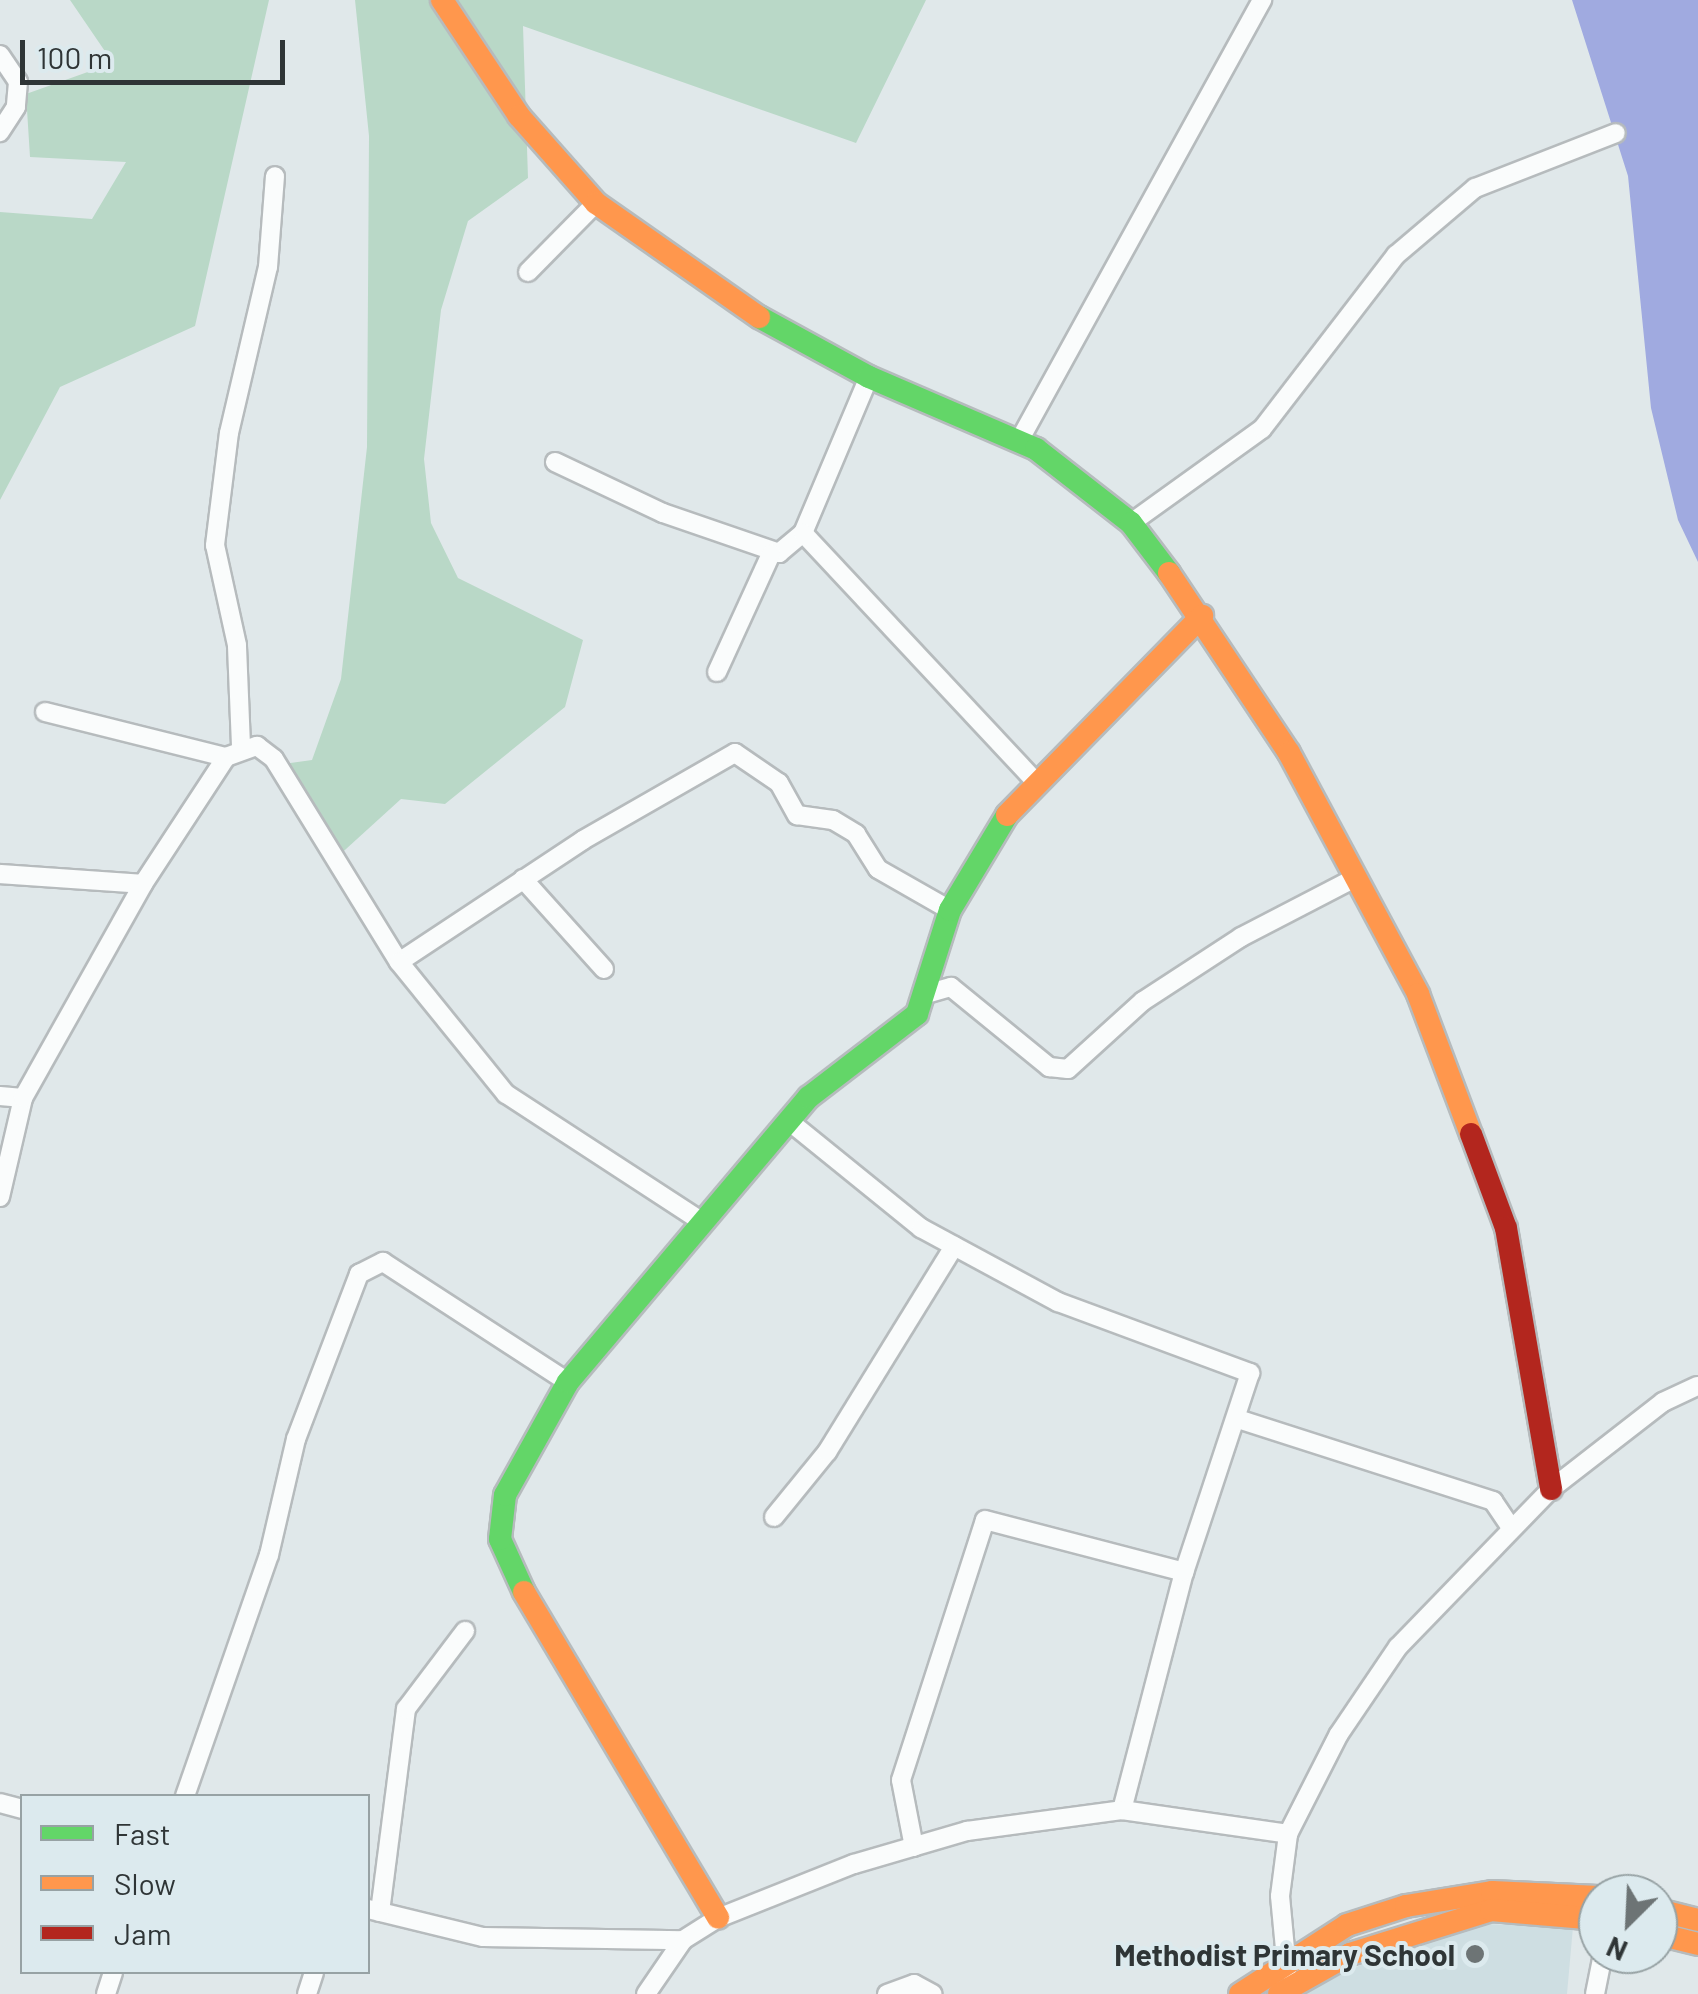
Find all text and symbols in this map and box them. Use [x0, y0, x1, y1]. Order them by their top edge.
scale bar [25, 20, 290, 82]
text: 100 m [37, 39, 112, 75]
legend [20, 1794, 370, 1974]
text: Fast [114, 1815, 171, 1851]
text: Slow [114, 1865, 176, 1901]
north arrow [1578, 1874, 1678, 1974]
text: Jam [114, 1915, 171, 1951]
text: N [1601, 1930, 1632, 1969]
place label: Methodist Primary School [1114, 1936, 1455, 1972]
marker: Methodist Primary School [1464, 1943, 1486, 1965]

